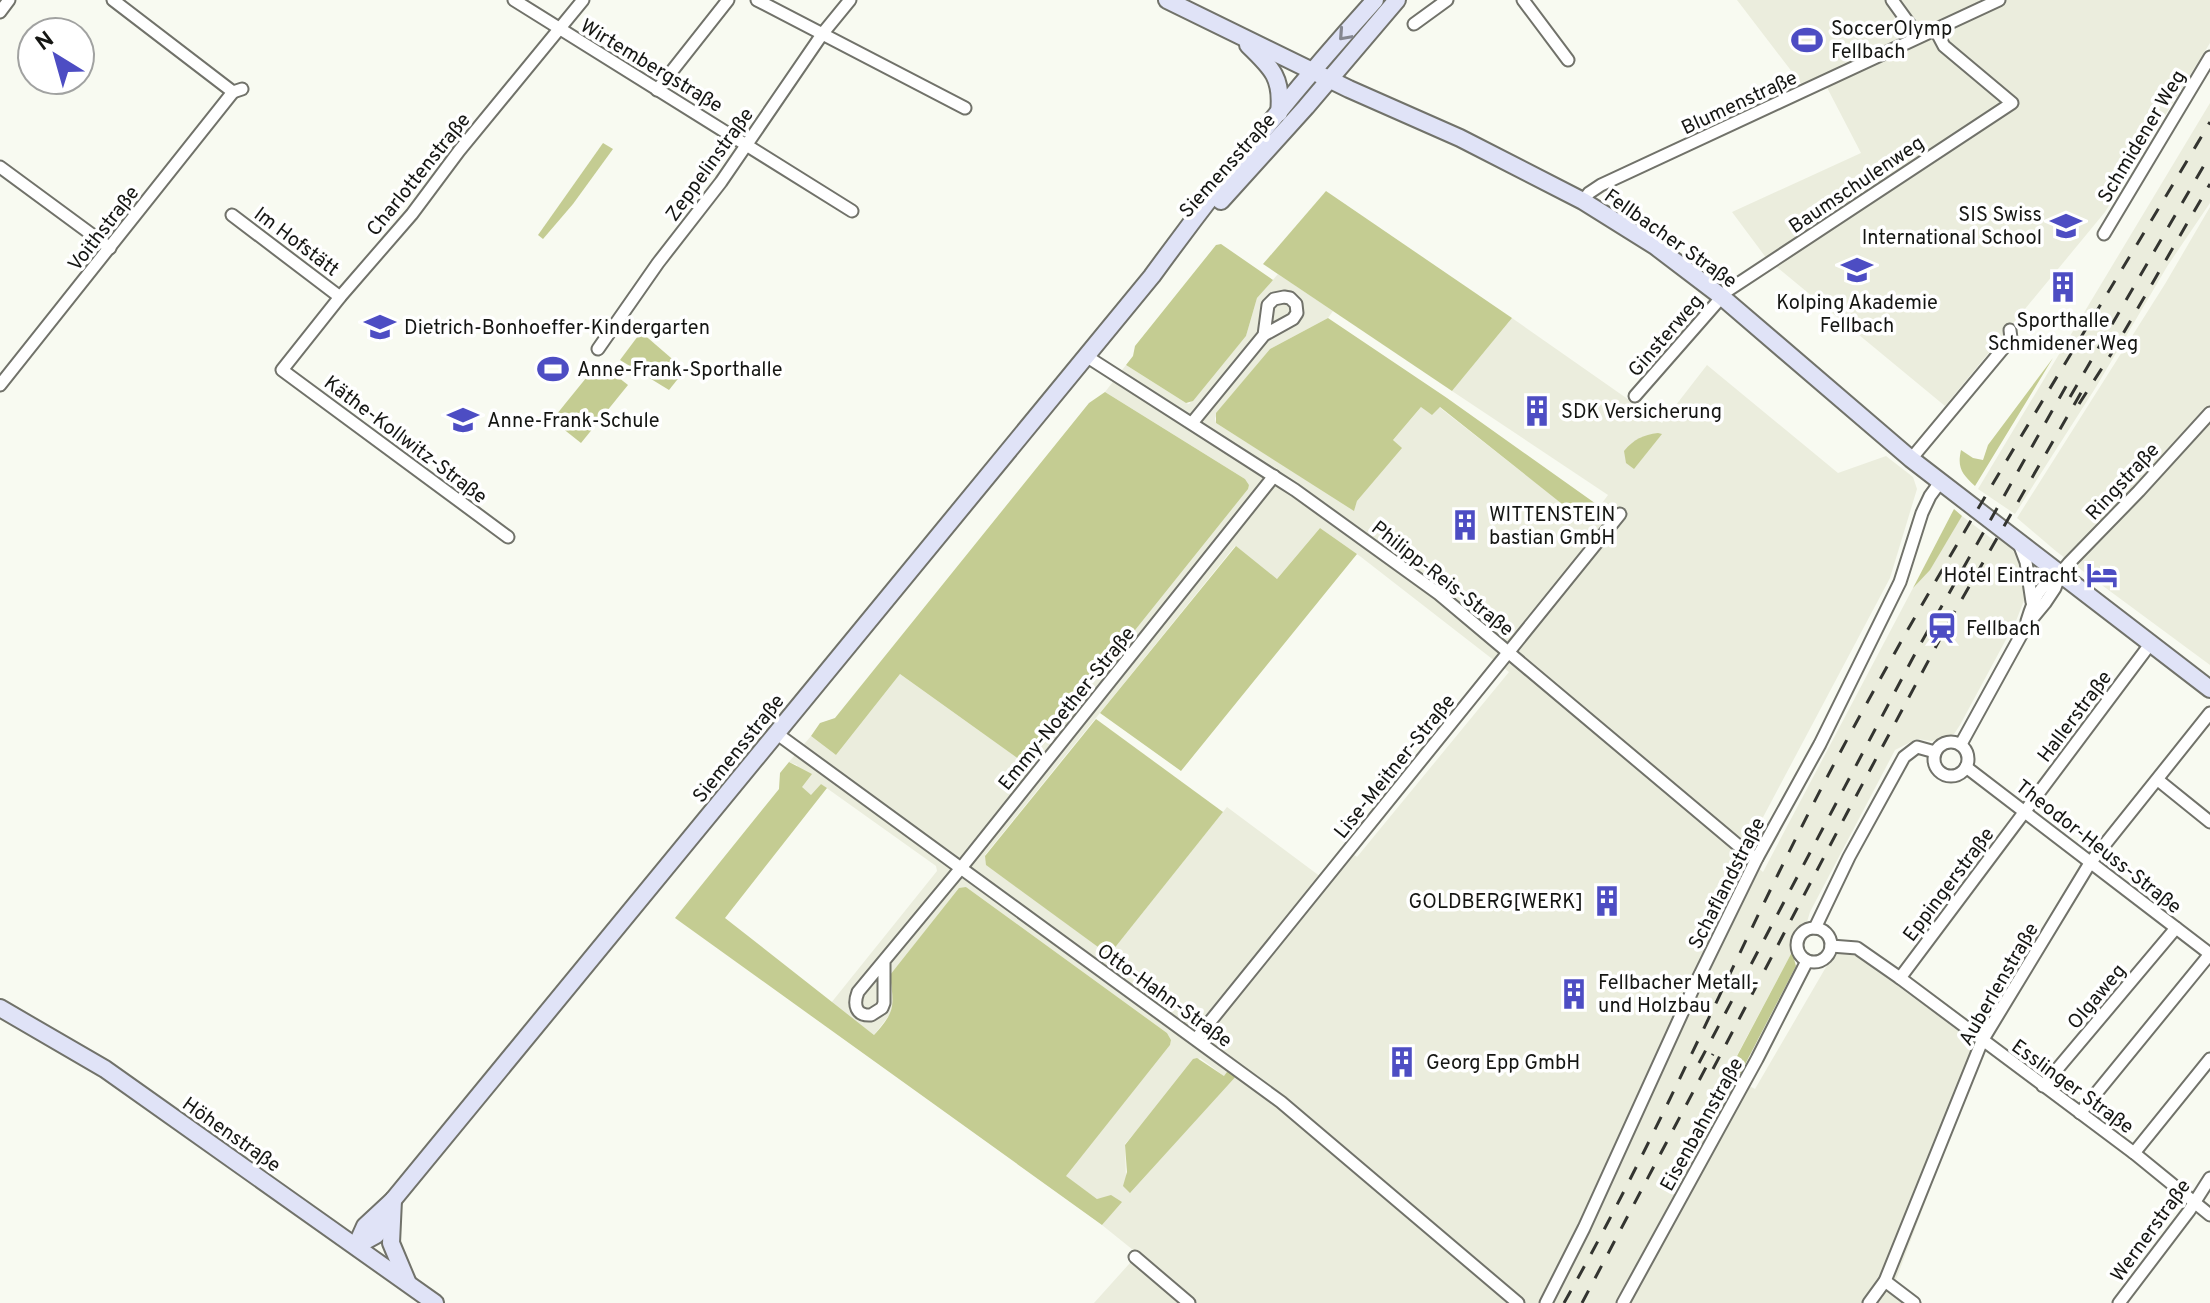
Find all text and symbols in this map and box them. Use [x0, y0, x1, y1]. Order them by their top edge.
street label: Wirtembergstraße [575, 14, 727, 120]
north arrow [16, 16, 96, 96]
place label: SoccerOlymp Fellbach [1831, 17, 1952, 66]
sports icon: SoccerOlymp Fellbach [1790, 23, 1824, 57]
text: N [31, 26, 60, 58]
one-way arrow [1338, 26, 1353, 40]
street label: Blumenstraße [1678, 66, 1802, 142]
street label: Schmidener Weg [2093, 66, 2193, 208]
street label: Zeppelinstraße [661, 103, 761, 227]
street label: Charlottenstraße [362, 108, 477, 242]
street label: Siemensstraße [1174, 108, 1282, 224]
street label: Baumschulenweg [1785, 131, 1930, 241]
street label: Voithstraße [63, 181, 146, 277]
street label: Fellbacher Straße [1598, 184, 1741, 295]
street label: Im Hofstätt [248, 202, 344, 283]
place label: SIS Swiss International School [1862, 203, 2042, 252]
school or university icon: SIS Swiss International School [2049, 209, 2083, 243]
school or university icon: Kolping Akademie Fellbach [1840, 253, 1874, 287]
building icon: Sporthalle Schmidener Weg [2046, 270, 2080, 304]
street label: Ginsterweg [1623, 289, 1710, 383]
place label: Kolping Akademie Fellbach [1776, 291, 1938, 340]
place label: Sporthalle Schmidener Weg [1988, 309, 2138, 358]
school or university icon: Dietrich-Bonhoeffer-Kindergarten [363, 310, 397, 344]
place label: Dietrich-Bonhoeffer-Kindergarten [404, 316, 710, 342]
sports icon: Anne-Frank-Sporthalle [536, 352, 570, 386]
place label: Anne-Frank-Sporthalle [577, 358, 782, 384]
street label: Käthe-Kollwitz-Straße [318, 371, 492, 511]
building icon: SDK Versicherung [1520, 394, 1554, 428]
place label: SDK Versicherung [1561, 400, 1722, 426]
school or university icon: Anne-Frank-Schule [446, 403, 480, 437]
place label: Anne-Frank-Schule [487, 409, 660, 435]
street label: Ringstraße [2081, 438, 2166, 527]
place label: WITTENSTEIN bastian GmbH [1489, 503, 1615, 552]
building icon: WITTENSTEIN bastian GmbH [1448, 508, 1482, 542]
street label: Philipp-Reis-Straße [1365, 516, 1518, 643]
hotel icon: Hotel Eintracht [2085, 558, 2119, 592]
place label: Hotel Eintracht [1943, 564, 2078, 590]
station icon: Fellbach [1925, 611, 1959, 645]
place label: Fellbach [1966, 617, 2040, 643]
street label: Emmy-Noether-Straße [993, 622, 1142, 797]
street label: Hallerstraße [2033, 666, 2119, 768]
street label: Siemensstraße [688, 690, 791, 809]
street label: Lise-Meitner-Straße [1329, 690, 1462, 845]
street label: Theodor-Heuss-Straße [2009, 775, 2186, 921]
street label: Schaflandstraße [1683, 814, 1772, 954]
street label: Eppingerstraße [1898, 823, 2001, 947]
building icon: GOLDBERG[WERK] [1590, 884, 1624, 918]
place label: GOLDBERG[WERK] [1409, 890, 1583, 916]
street label: Auberlenstraße [1954, 919, 2046, 1051]
street label: Otto-Hahn-Straße [1091, 939, 1237, 1054]
street label: Olgaweg [2062, 959, 2133, 1036]
place label: Fellbacher Metall- und Holzbau [1598, 971, 1759, 1020]
building icon: Fellbacher Metall- und Holzbau [1557, 977, 1591, 1011]
street label: Esslinger Straße [2005, 1034, 2138, 1141]
building icon: Georg Epp GmbH [1385, 1045, 1419, 1079]
place label: Georg Epp GmbH [1426, 1051, 1580, 1077]
street label: Eisenbahnstraße [1655, 1054, 1750, 1196]
street label: Höhenstraße [176, 1092, 285, 1179]
street label: Wernerstraße [2106, 1175, 2198, 1288]

